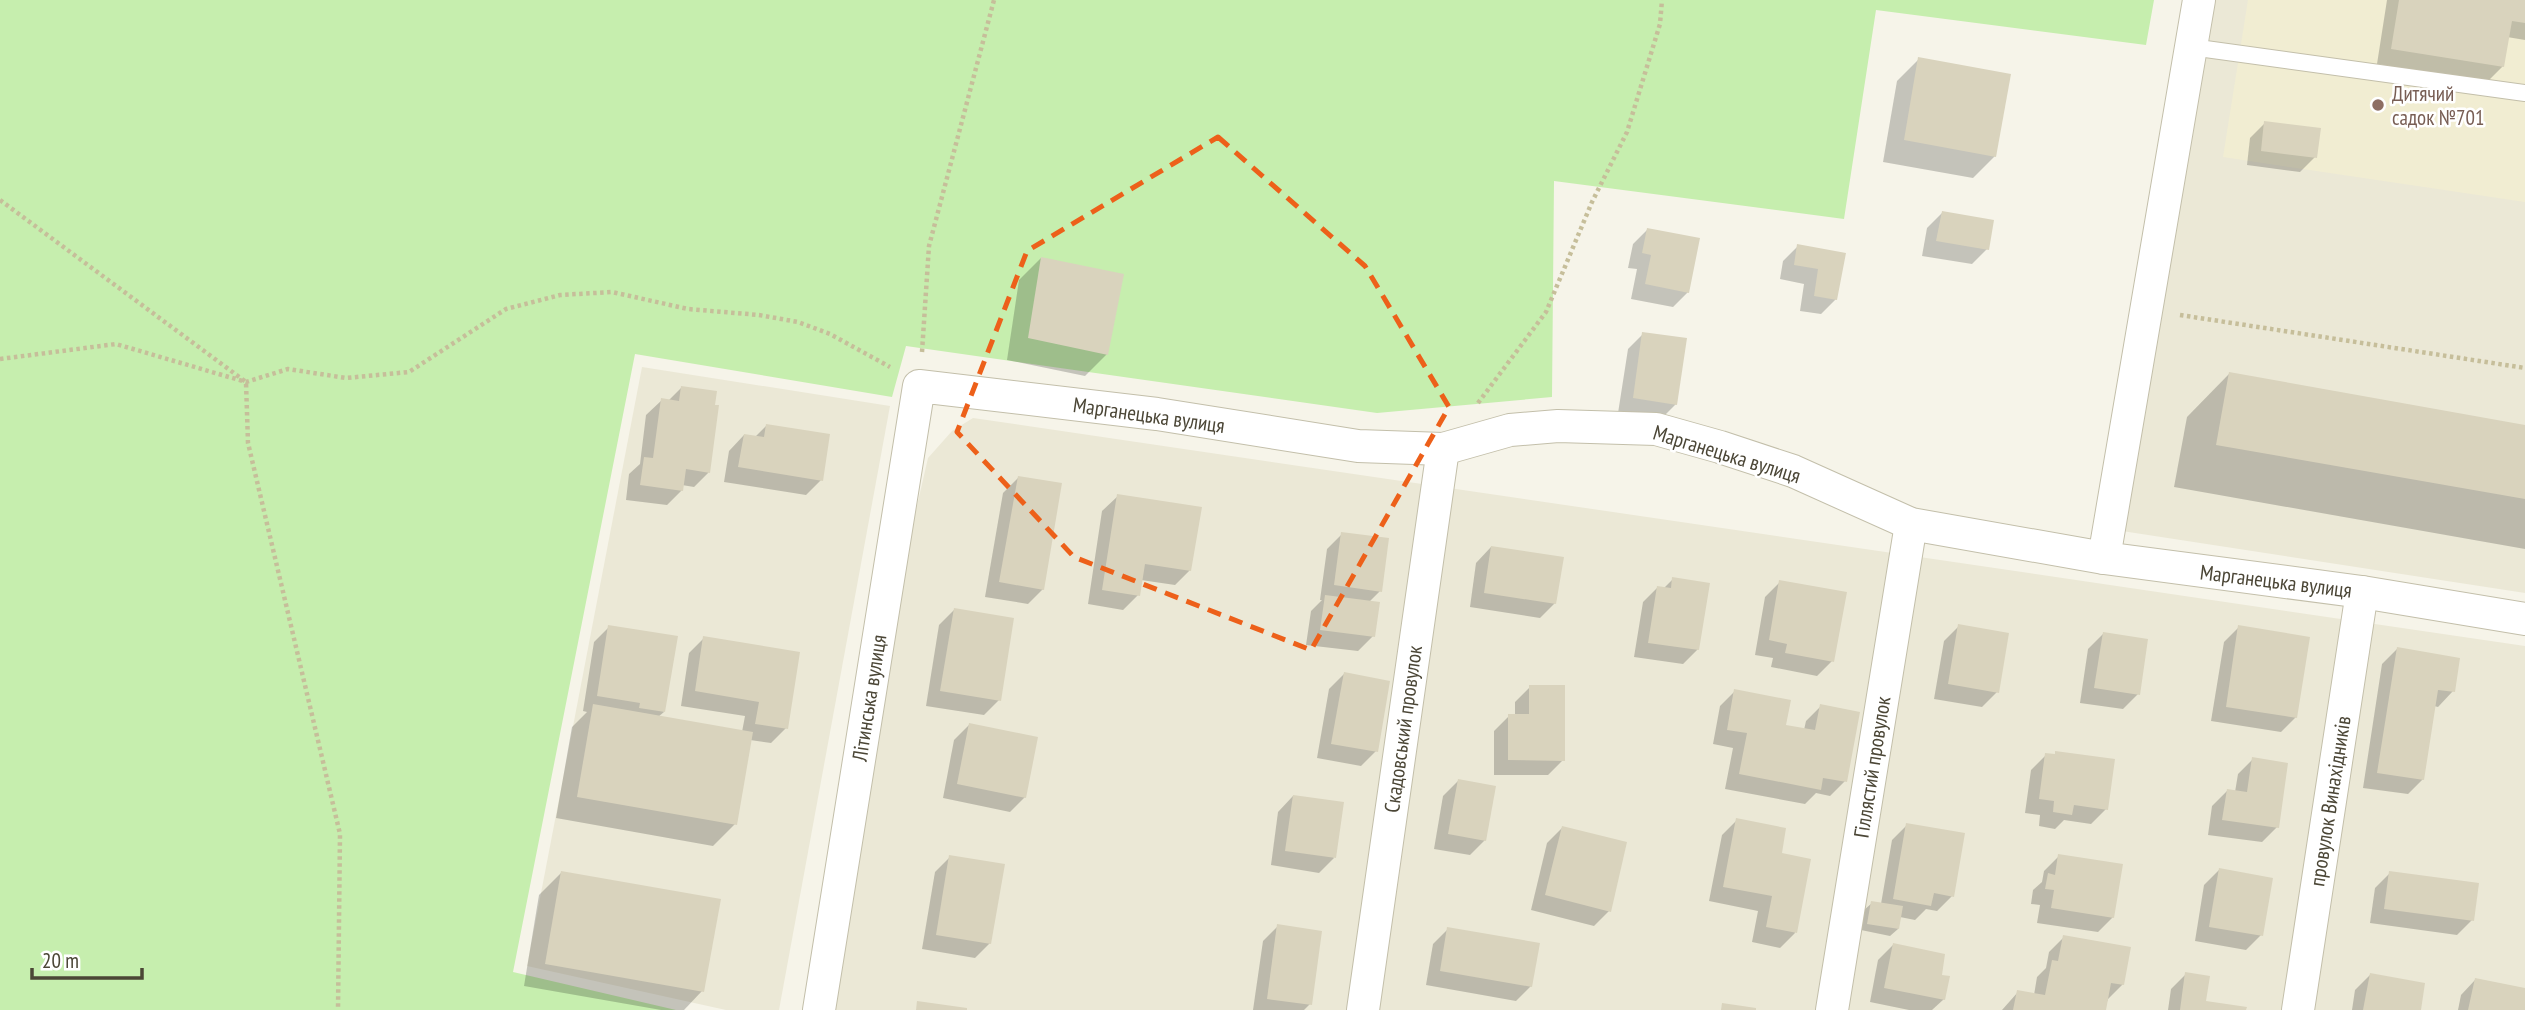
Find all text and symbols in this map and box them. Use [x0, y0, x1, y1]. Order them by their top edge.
place label: Дитячий садок №701 [2392, 80, 2484, 131]
marker: Дитячий садок №701 [2370, 97, 2386, 113]
street label: Марганецька вулиця [1071, 391, 1227, 439]
street label: Марганецька вулиця [1650, 419, 1804, 489]
street label: Марганецька вулиця [2199, 558, 2353, 604]
street label: Літинська вулиця [846, 633, 892, 764]
street label: Скадовський провулок [1378, 644, 1428, 814]
street label: Гіллястий провулок [1847, 694, 1897, 840]
street label: провулок Винахідників [2303, 714, 2357, 888]
scale bar [32, 936, 142, 980]
text: 20 m [42, 947, 79, 974]

